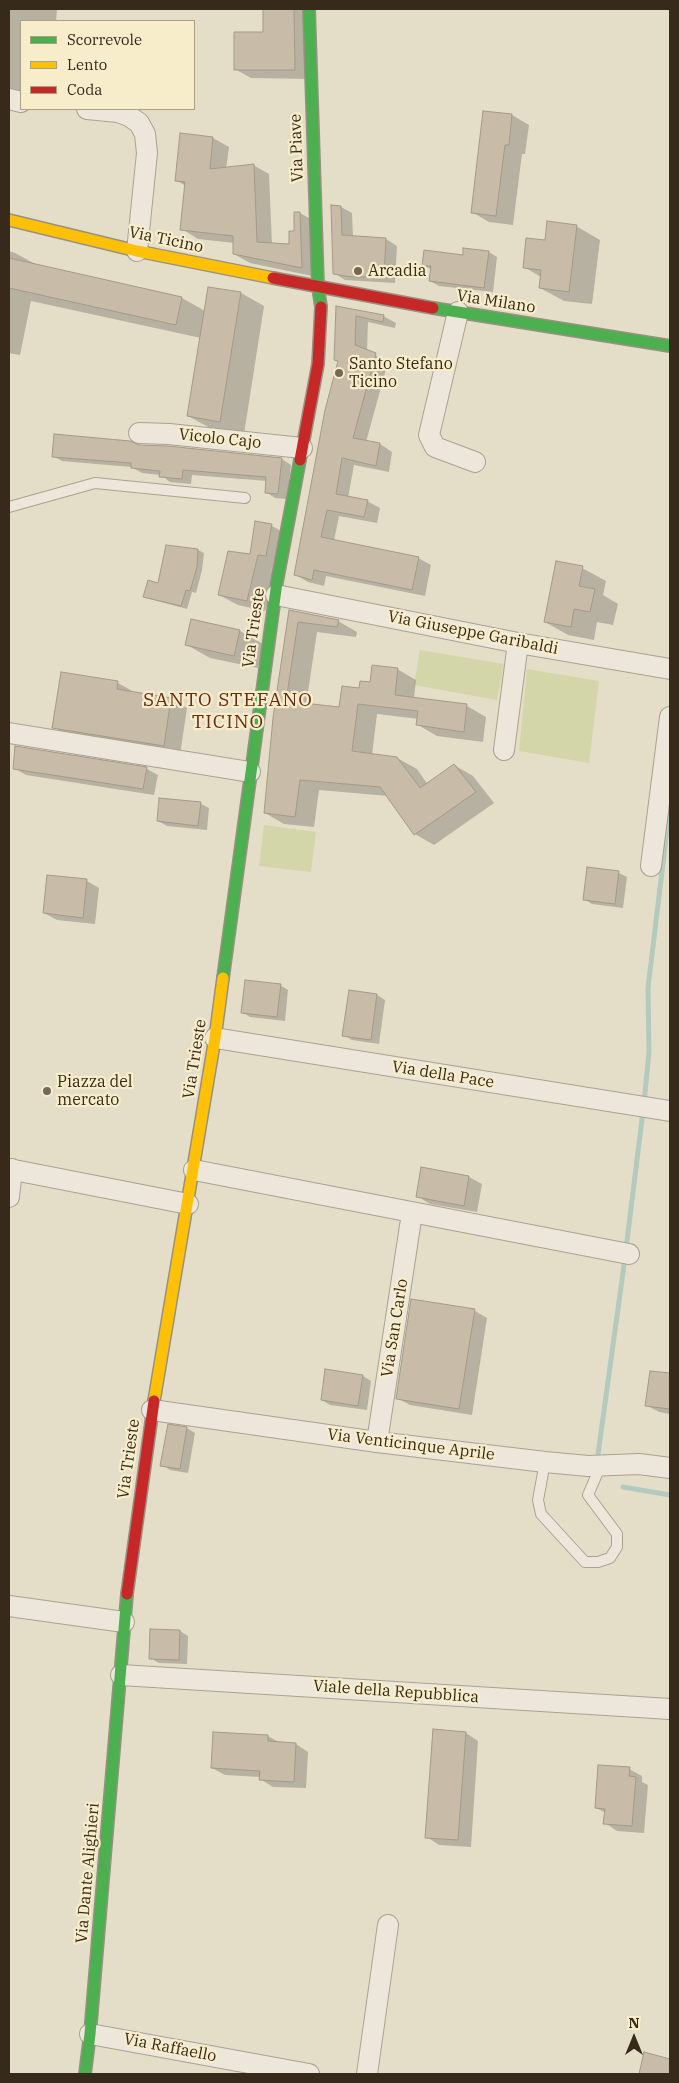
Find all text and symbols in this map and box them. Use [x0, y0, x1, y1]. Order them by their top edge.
legend [20, 20, 195, 110]
text: Scorrevole [67, 30, 142, 49]
text: Lento [67, 55, 107, 74]
text: Coda [67, 80, 103, 99]
street label: Via Piave [286, 114, 308, 182]
street label: Via Ticino [127, 223, 205, 257]
place label: Arcadia [368, 261, 427, 281]
marker: Arcadia [352, 265, 364, 277]
street label: Via Milano [455, 286, 537, 318]
place label: Santo Stefano Ticino [349, 354, 453, 392]
marker: Santo Stefano Ticino [333, 367, 345, 379]
street label: Vicolo Cajo [178, 425, 262, 453]
street label: Via Trieste [239, 587, 269, 669]
street label: Via Giuseppe Garibaldi [386, 607, 560, 659]
district label: SANTO STEFANO TICINO [141, 690, 315, 734]
street label: Via Trieste [179, 1018, 211, 1100]
street label: Via della Pace [390, 1057, 496, 1093]
place label: Piazza del mercato [57, 1072, 133, 1110]
marker: Piazza del mercato [41, 1085, 53, 1097]
street label: Via San Carlo [378, 1277, 412, 1379]
street label: Via Trieste [114, 1418, 144, 1500]
street label: Via Venticinque Aprile [326, 1425, 496, 1465]
street label: Viale della Repubblica [312, 1677, 480, 1707]
street label: Via Dante Alighieri [72, 1802, 104, 1944]
north arrow [609, 2013, 659, 2063]
text: N [628, 2014, 640, 2032]
street label: Via Raffaello [122, 2030, 218, 2066]

